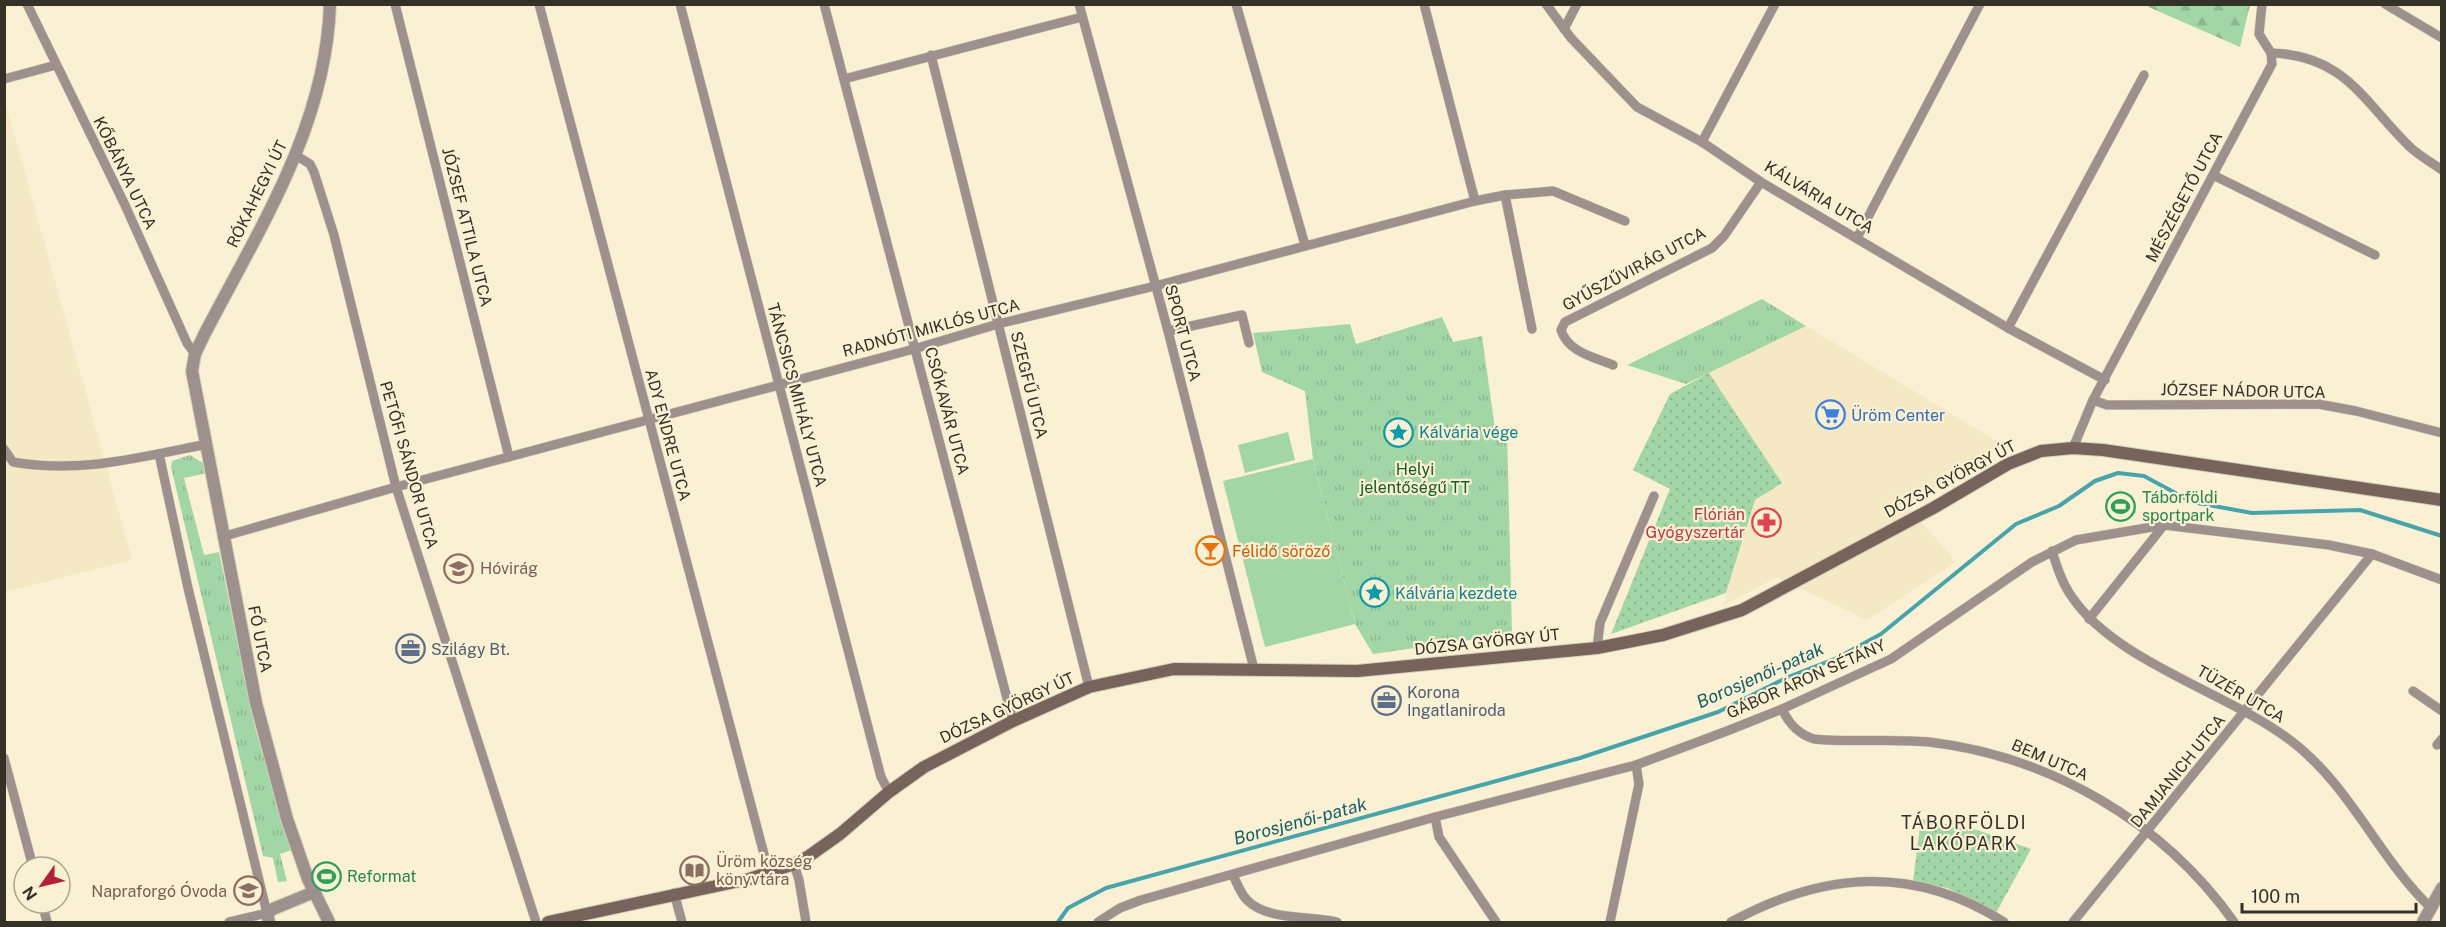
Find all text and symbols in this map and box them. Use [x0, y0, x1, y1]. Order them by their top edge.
street label: KŐBÁNYA UTCA [89, 113, 161, 233]
street label: MÉSZÉGETŐ UTCA [2141, 128, 2226, 265]
street label: RÓKAHEGYI ÚT [222, 136, 291, 251]
street label: JÓZSEF ATTILA UTCA [438, 145, 497, 308]
street label: KÁLVÁRIA UTCA [1761, 156, 1878, 237]
street label: GYŰSZŰVIRÁG UTCA [1559, 222, 1709, 315]
street label: SPORT UTCA [1161, 283, 1205, 383]
street label: RADNÓTI MIKLÓS UTCA [840, 294, 1022, 361]
street label: TÁNCSICS MIHÁLY UTCA [763, 301, 832, 489]
street label: SZEGFŰ UTCA [1006, 329, 1052, 441]
street label: CSÓKAVÁR UTCA [921, 345, 974, 477]
street label: ADY ENDRE UTCA [641, 367, 695, 503]
street label: PETŐFI SÁNDOR UTCA [376, 379, 443, 551]
street label: JÓZSEF NÁDOR UTCA [2160, 379, 2326, 402]
supermarket icon: Üröm Center [1814, 399, 1846, 431]
place label: Üröm Center [1851, 405, 1945, 425]
place icon: Kálvária vége [1382, 416, 1414, 448]
place label: Kálvária vége [1419, 423, 1518, 442]
street label: DÓZSA GYÖRGY ÚT [1881, 435, 2019, 522]
park label: Helyi jelentőségű TT [1359, 460, 1471, 497]
place label: Táborföldi sportpark [2142, 488, 2218, 525]
sports icon: Táborföldi sportpark [2105, 490, 2137, 522]
place label: Flórián Gyógyszertár [1645, 505, 1745, 542]
pharmacy icon: Flórián Gyógyszertár [1750, 507, 1782, 539]
bar icon: Félidő söröző [1195, 535, 1227, 567]
place label: Félidő söröző [1232, 542, 1330, 561]
school or university icon: Hóvirág [443, 552, 475, 584]
place label: Hóvirág [480, 559, 538, 578]
place icon: Kálvária kezdete [1358, 577, 1390, 609]
place label: Kálvária kezdete [1395, 584, 1517, 603]
street label: FŐ UTCA [244, 604, 277, 674]
street label: DÓZSA GYÖRGY ÚT [1413, 624, 1561, 659]
office icon: Szilágy Bt. [394, 633, 426, 665]
street label: GÁBOR ÁRON SÉTÁNY [1723, 634, 1889, 723]
water label: Borosjenői-patak [1693, 637, 1827, 712]
place label: Szilágy Bt. [431, 640, 510, 659]
street label: TÜZÉR UTCA [2194, 660, 2289, 727]
street label: DÓZSA GYÖRGY ÚT [936, 667, 1078, 747]
place label: Korona Ingatlaniroda [1407, 683, 1506, 720]
office icon: Korona Ingatlaniroda [1370, 685, 1402, 717]
street label: DAMJANICH UTCA [2127, 711, 2229, 831]
street label: BEM UTCA [2009, 735, 2091, 785]
water label: Borosjenői-patak [1231, 793, 1369, 849]
district label: TÁBORFÖLDI LAKÓPARK [1901, 811, 2027, 854]
place label: Üröm község könyvtára [716, 851, 812, 889]
library icon: Üröm község könyvtára [679, 854, 711, 886]
north arrow [12, 855, 72, 915]
sports icon: Reformat [310, 860, 342, 892]
place label: Reformat [347, 867, 416, 886]
school or university icon: Napraforgó Óvoda [232, 875, 264, 907]
scale bar [2242, 876, 2416, 914]
place label: Napraforgó Óvoda [91, 881, 227, 901]
text: N [19, 883, 41, 904]
text: 100 m [2251, 886, 2300, 907]

